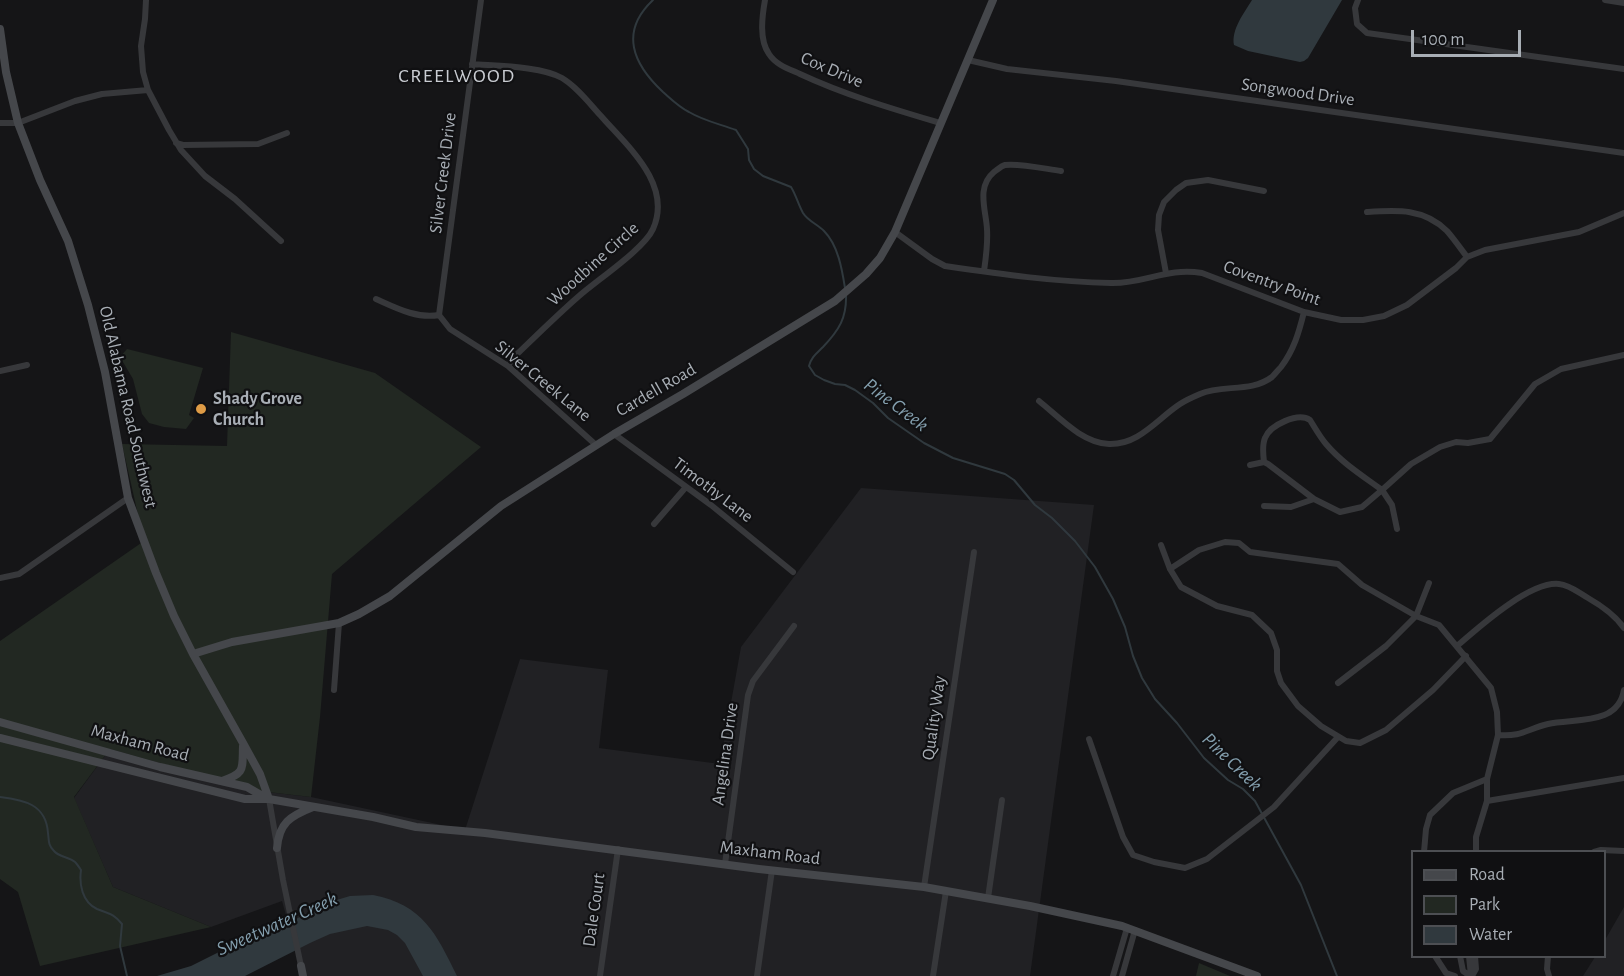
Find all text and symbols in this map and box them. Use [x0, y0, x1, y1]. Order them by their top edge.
scale bar [1414, 18, 1524, 56]
text: 100 m [1422, 31, 1465, 49]
street label: Cox Drive [798, 47, 866, 93]
district label: CREELWOOD [398, 64, 516, 88]
street label: Songwood Drive [1240, 73, 1356, 111]
street label: Silver Creek Drive [425, 111, 461, 235]
street label: Woodbine Circle [543, 217, 643, 311]
street label: Coventry Point [1220, 255, 1324, 311]
street label: Old Alabama Road Southwest [94, 304, 162, 510]
street label: Silver Creek Lane [491, 336, 595, 426]
street label: Cardell Road [612, 359, 700, 421]
water label: Pine Creek [859, 373, 933, 437]
place label: Shady Grove Church [213, 388, 302, 430]
marker: Shady Grove Church [194, 402, 208, 416]
street label: Timothy Lane [669, 453, 757, 527]
street label: Quality Way [917, 674, 951, 762]
street label: Angelina Drive [707, 701, 743, 807]
street label: Maxham Road [89, 720, 191, 766]
water label: Pine Creek [1197, 727, 1267, 797]
street label: Maxham Road [719, 836, 821, 870]
legend [1411, 850, 1606, 958]
text: Road [1469, 866, 1505, 884]
street label: Dale Court [578, 872, 610, 948]
water label: Sweetwater Creek [213, 887, 341, 961]
text: Park [1469, 896, 1500, 914]
text: Water [1469, 926, 1512, 944]

